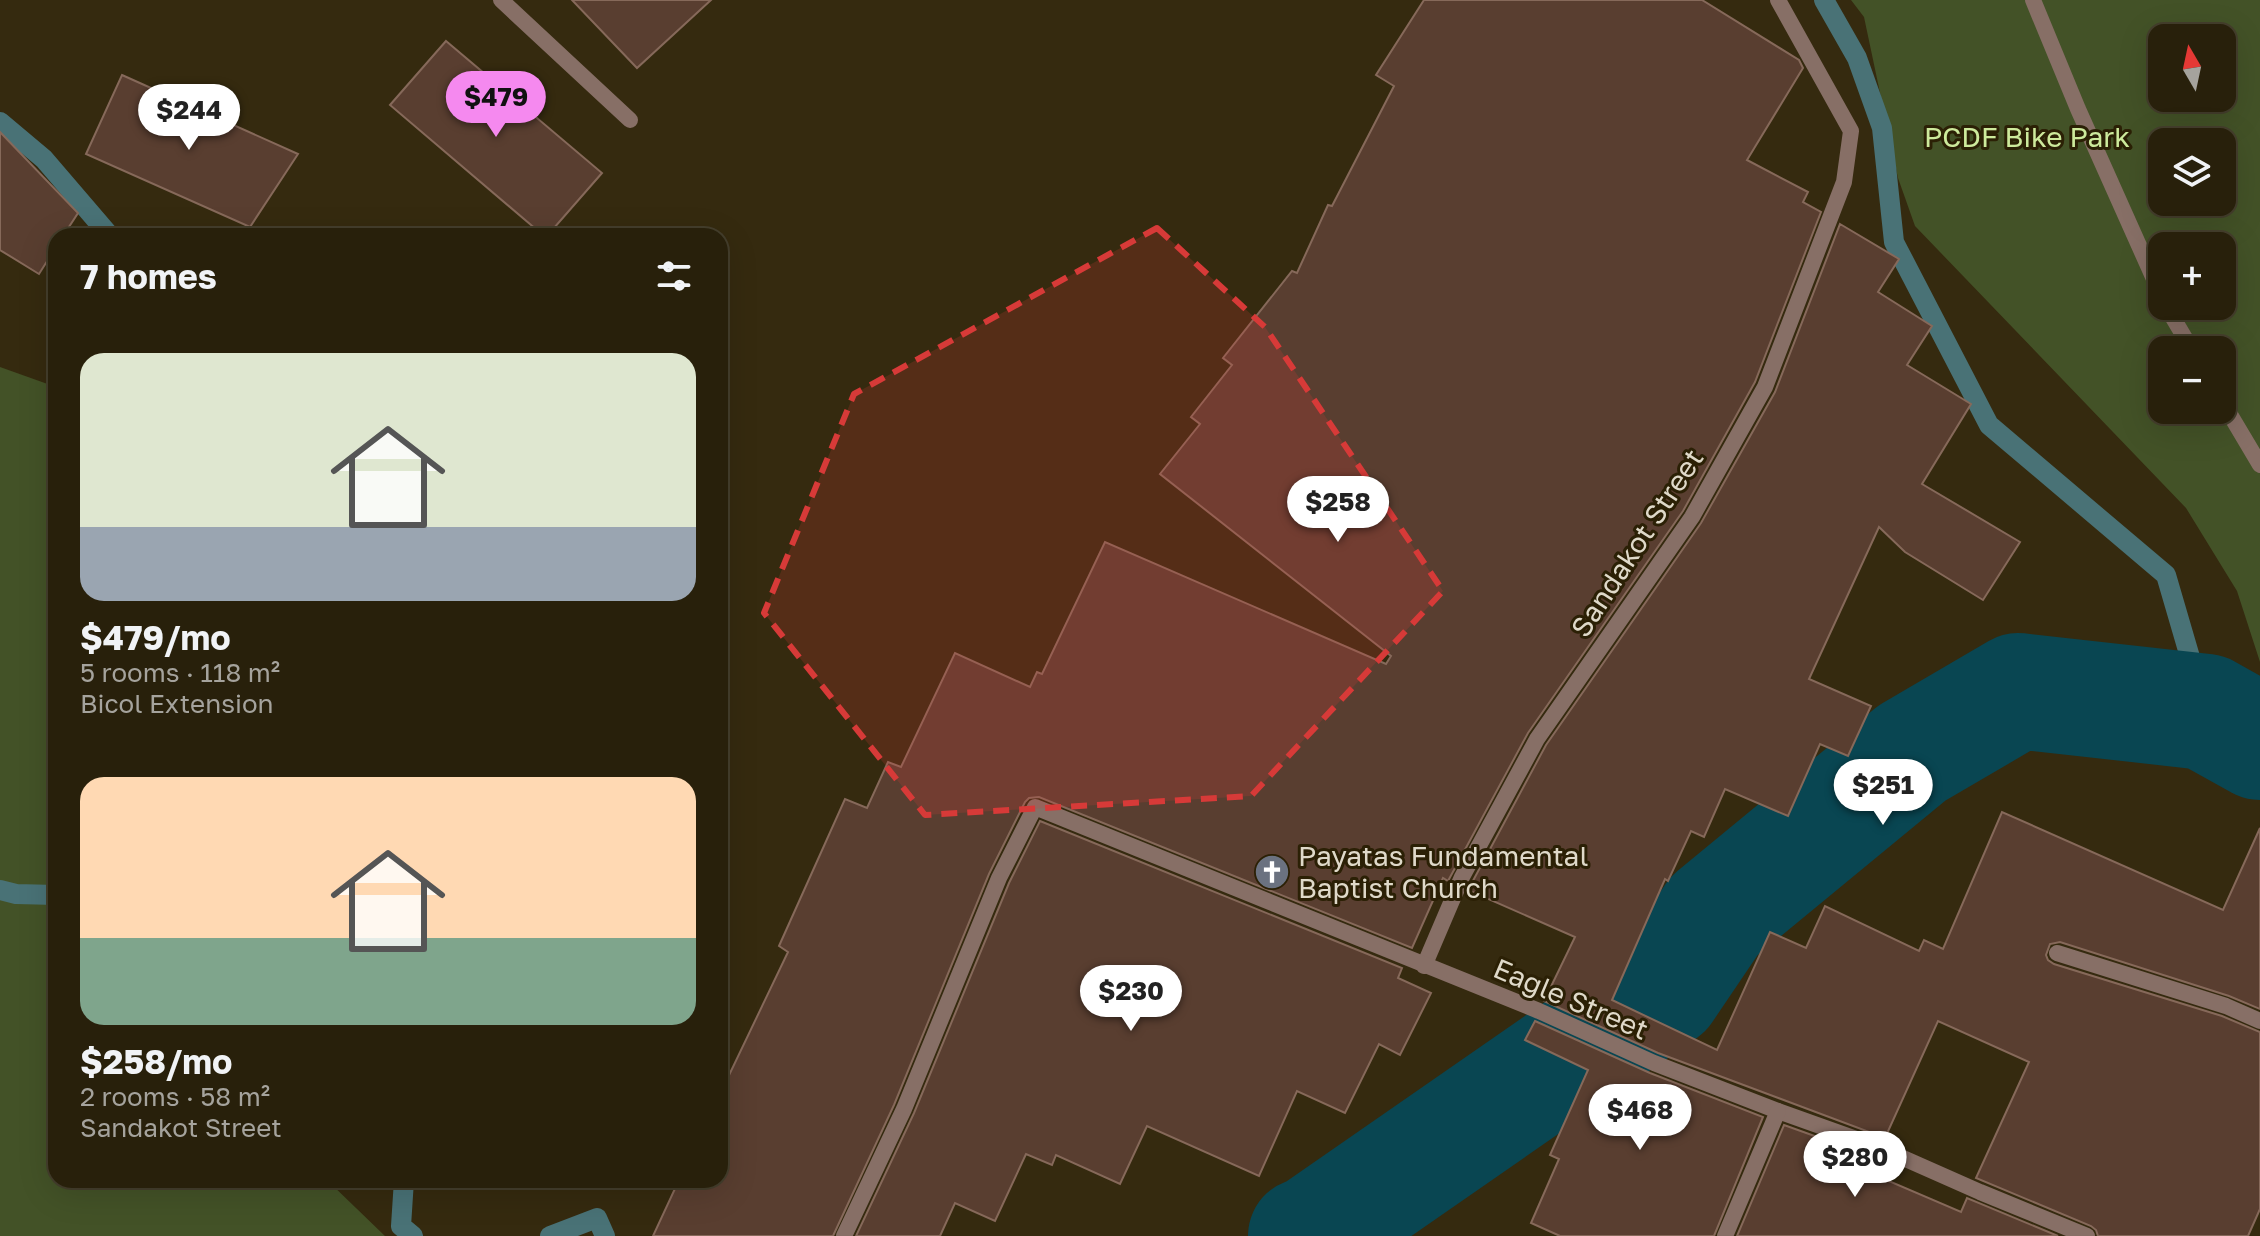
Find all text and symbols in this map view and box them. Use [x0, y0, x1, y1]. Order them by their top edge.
north arrow [2148, 24, 2236, 112]
map controls [2148, 24, 2236, 424]
pin: $479 [449, 71, 543, 139]
text: $479 [464, 81, 528, 112]
pin: $244 [142, 84, 236, 152]
text: $244 [156, 94, 222, 125]
park label: PCDF Bike Park [1924, 120, 2130, 153]
button: layers [2148, 128, 2236, 216]
button: + [2148, 232, 2236, 320]
icon: filters [652, 254, 696, 298]
text: 7 homes [80, 256, 217, 296]
button: − [2148, 336, 2236, 424]
icon: home [316, 405, 460, 549]
street label: Sandakot Street [1564, 443, 1710, 643]
pin: $258 [1291, 476, 1385, 544]
text: $258 [1305, 486, 1371, 517]
text: $479/mo [80, 617, 231, 657]
text: 5 rooms · 118 m² [80, 657, 280, 688]
text: Bicol Extension [80, 688, 273, 719]
pin: $251 [1836, 759, 1930, 827]
text: $251 [1852, 769, 1914, 800]
icon: home [316, 829, 460, 973]
place label: Payatas Fundamental Baptist Church [1298, 839, 1588, 904]
church icon: Payatas Fundamental Baptist Church [1253, 853, 1291, 891]
street label: Eagle Street [1489, 951, 1653, 1046]
pin: $230 [1084, 965, 1178, 1033]
text: $230 [1098, 975, 1164, 1006]
text: $258/mo [80, 1041, 233, 1081]
text: 2 rooms · 58 m² [80, 1081, 270, 1112]
pin: $468 [1593, 1084, 1687, 1152]
text: $468 [1607, 1094, 1673, 1125]
text: Sandakot Street [80, 1112, 282, 1143]
pin: $280 [1808, 1131, 1902, 1199]
text: $280 [1822, 1141, 1888, 1172]

